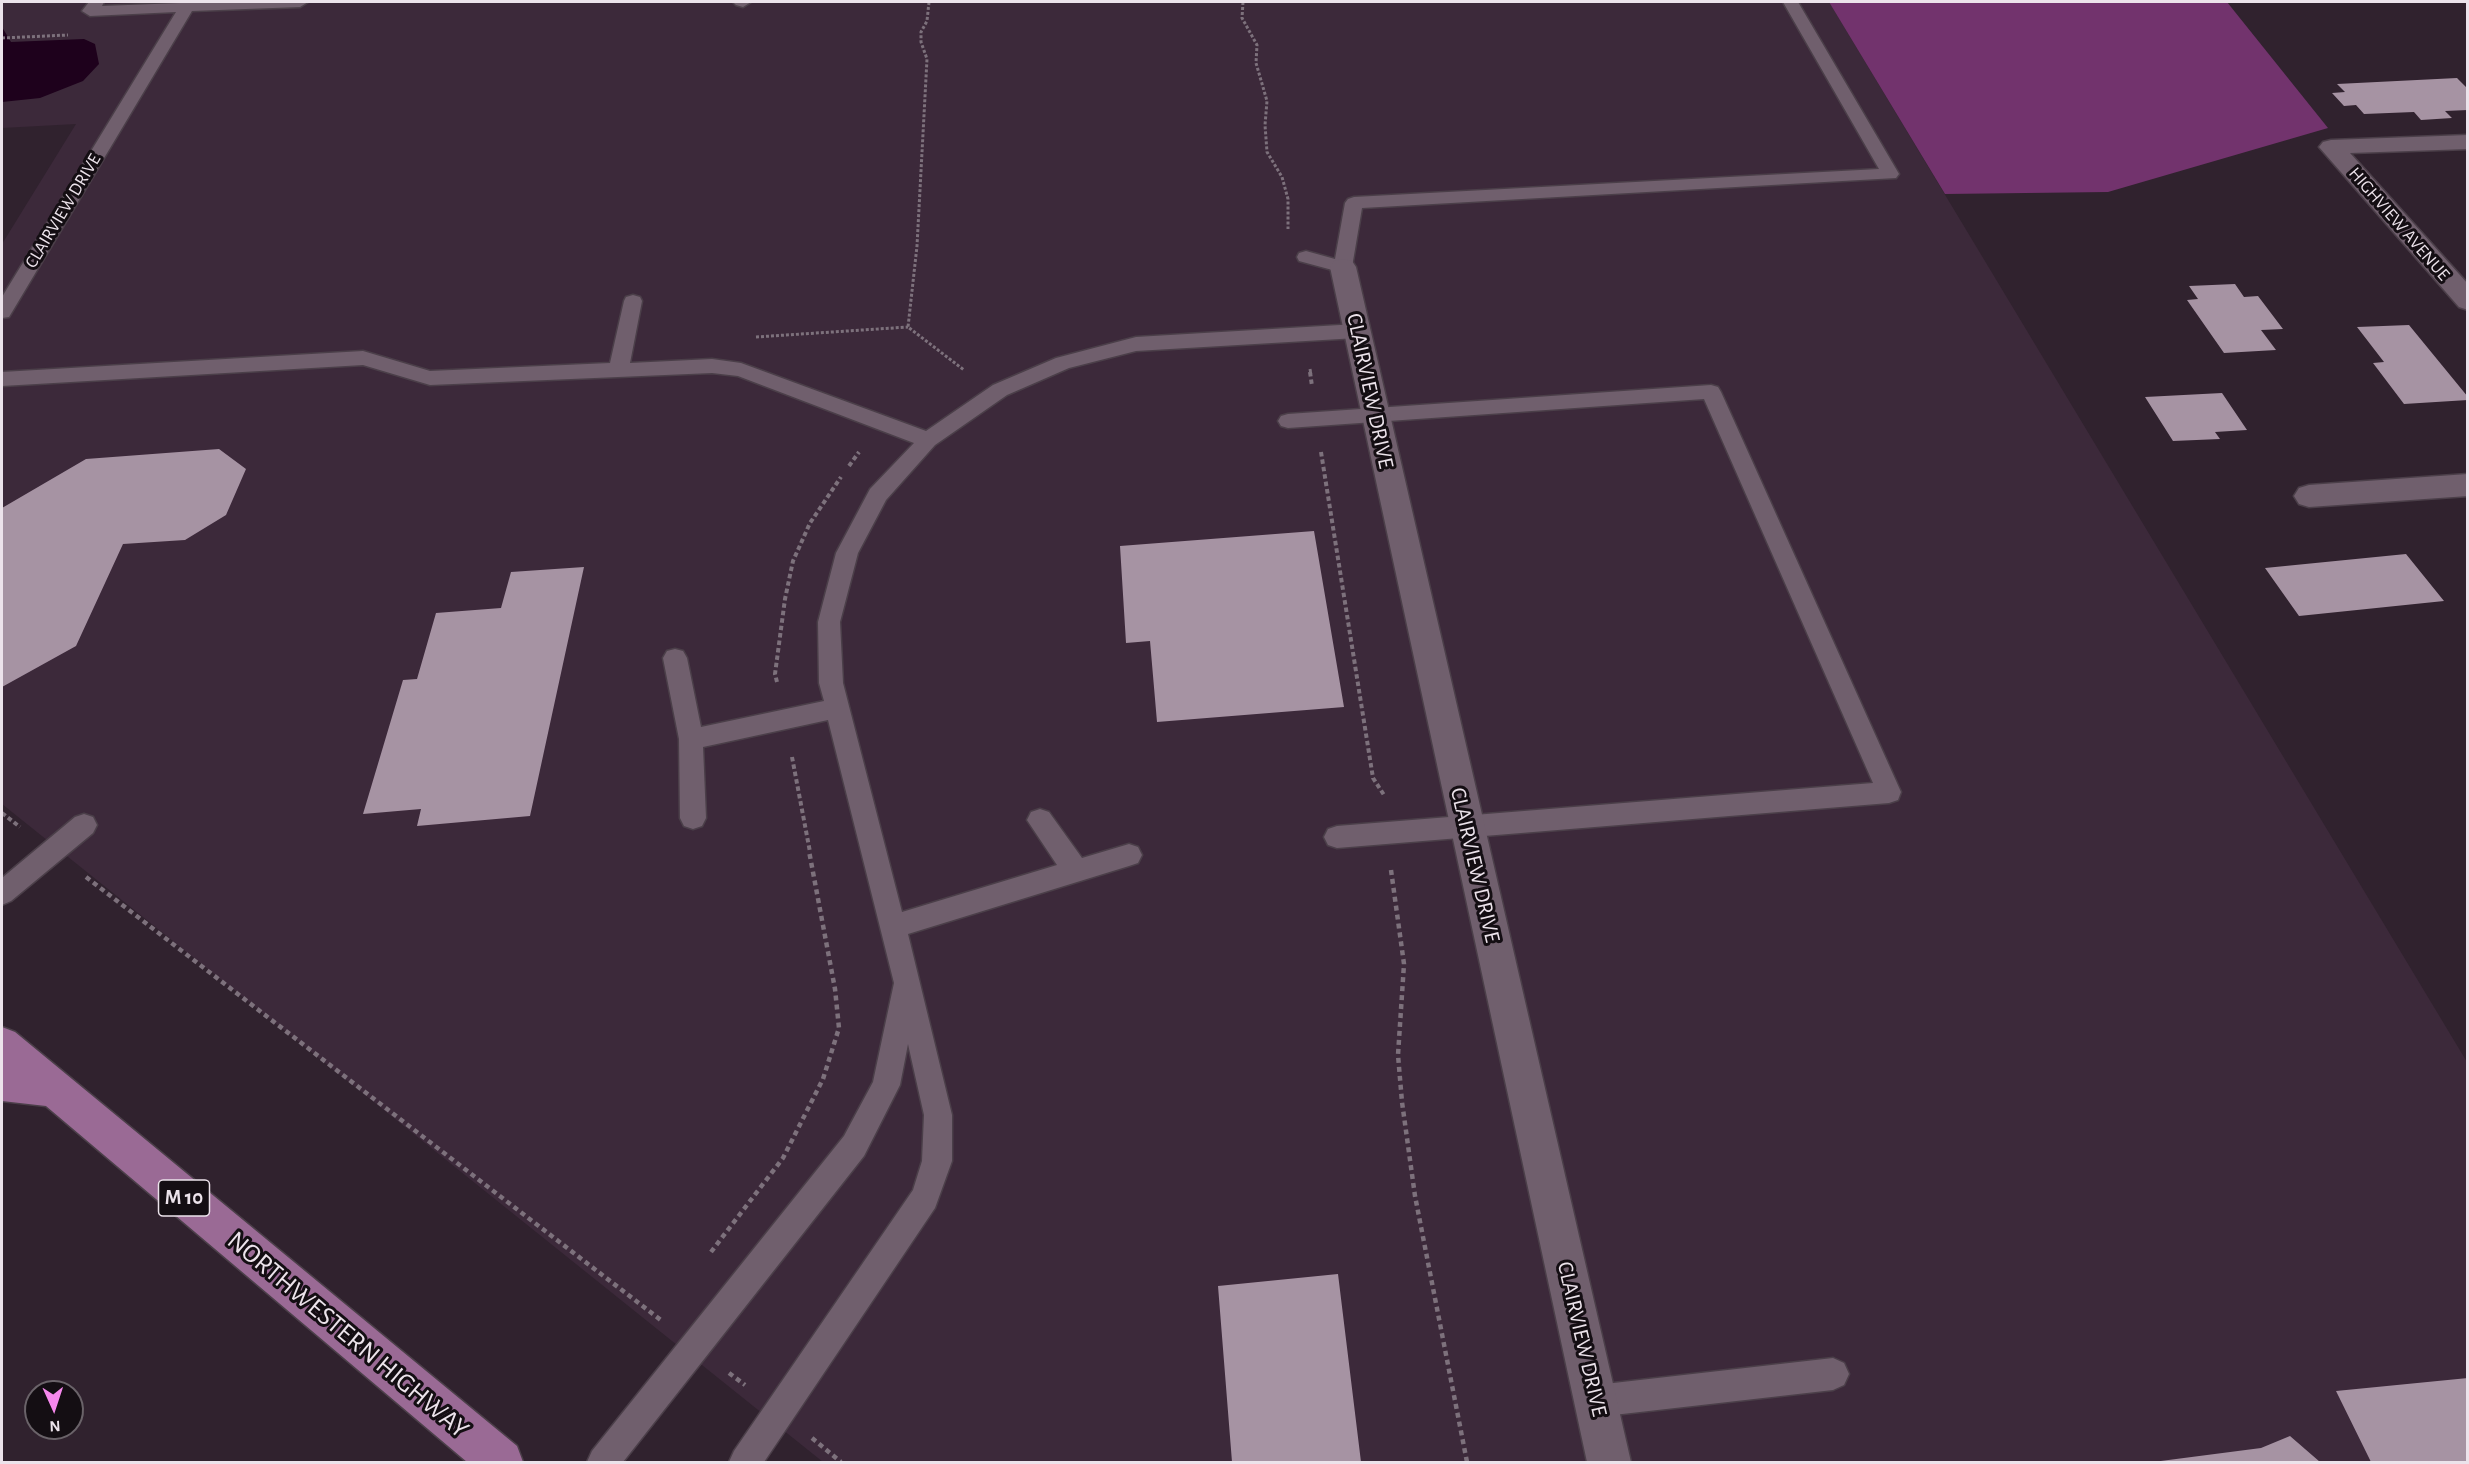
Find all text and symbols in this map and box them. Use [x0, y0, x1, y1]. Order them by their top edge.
street label: CLAIRVIEW DRIVE [20, 150, 106, 272]
street label: HIGHVIEW AVENUE [2344, 163, 2454, 285]
street label: CLAIRVIEW DRIVE [1341, 311, 1399, 471]
street label: CLAIRVIEW DRIVE [1444, 785, 1506, 945]
road number: M 10 [158, 1180, 210, 1216]
street label: NORTHWESTERN HIGHWAY [221, 1224, 475, 1446]
street label: CLAIRVIEW DRIVE [1551, 1259, 1613, 1419]
north arrow [24, 1380, 84, 1440]
text: N [49, 1418, 61, 1434]

